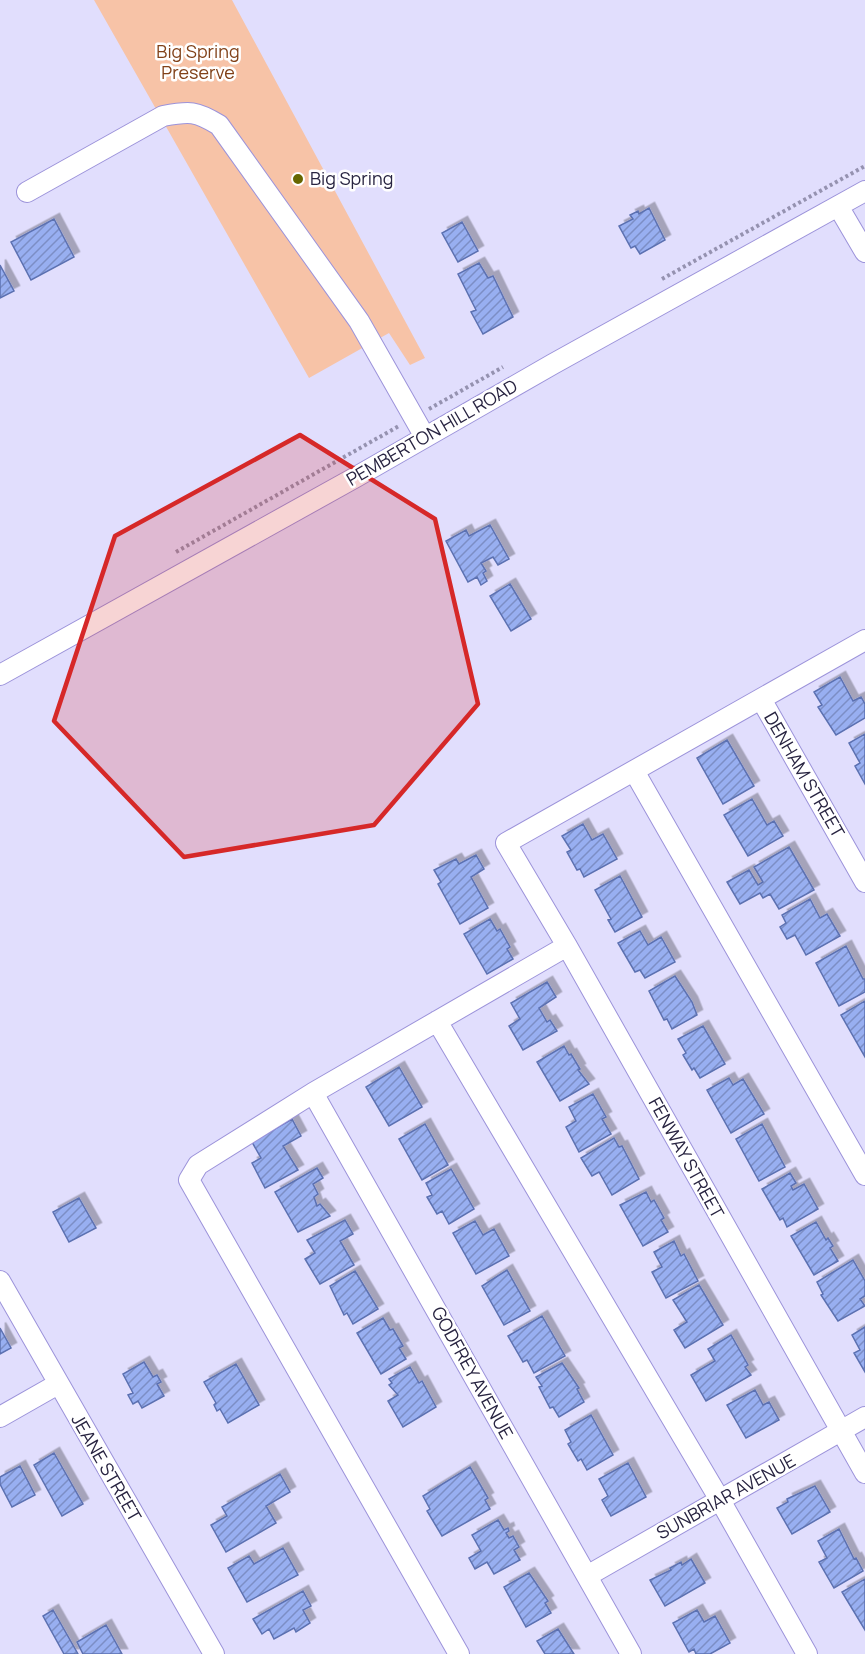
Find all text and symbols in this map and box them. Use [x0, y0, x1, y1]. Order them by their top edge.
park label: Big Spring Preserve [156, 39, 240, 84]
place label: Big Spring [310, 166, 393, 190]
marker: Big Spring [291, 172, 305, 186]
street label: PEMBERTON HILL ROAD [342, 373, 521, 491]
street label: DENHAM STREET [759, 707, 851, 842]
street label: FENWAY STREET [644, 1093, 730, 1223]
street label: GODFREY AVENUE [427, 1302, 519, 1443]
street label: JEANE STREET [66, 1409, 148, 1526]
street label: SUNBRIAR AVENUE [652, 1448, 799, 1544]

